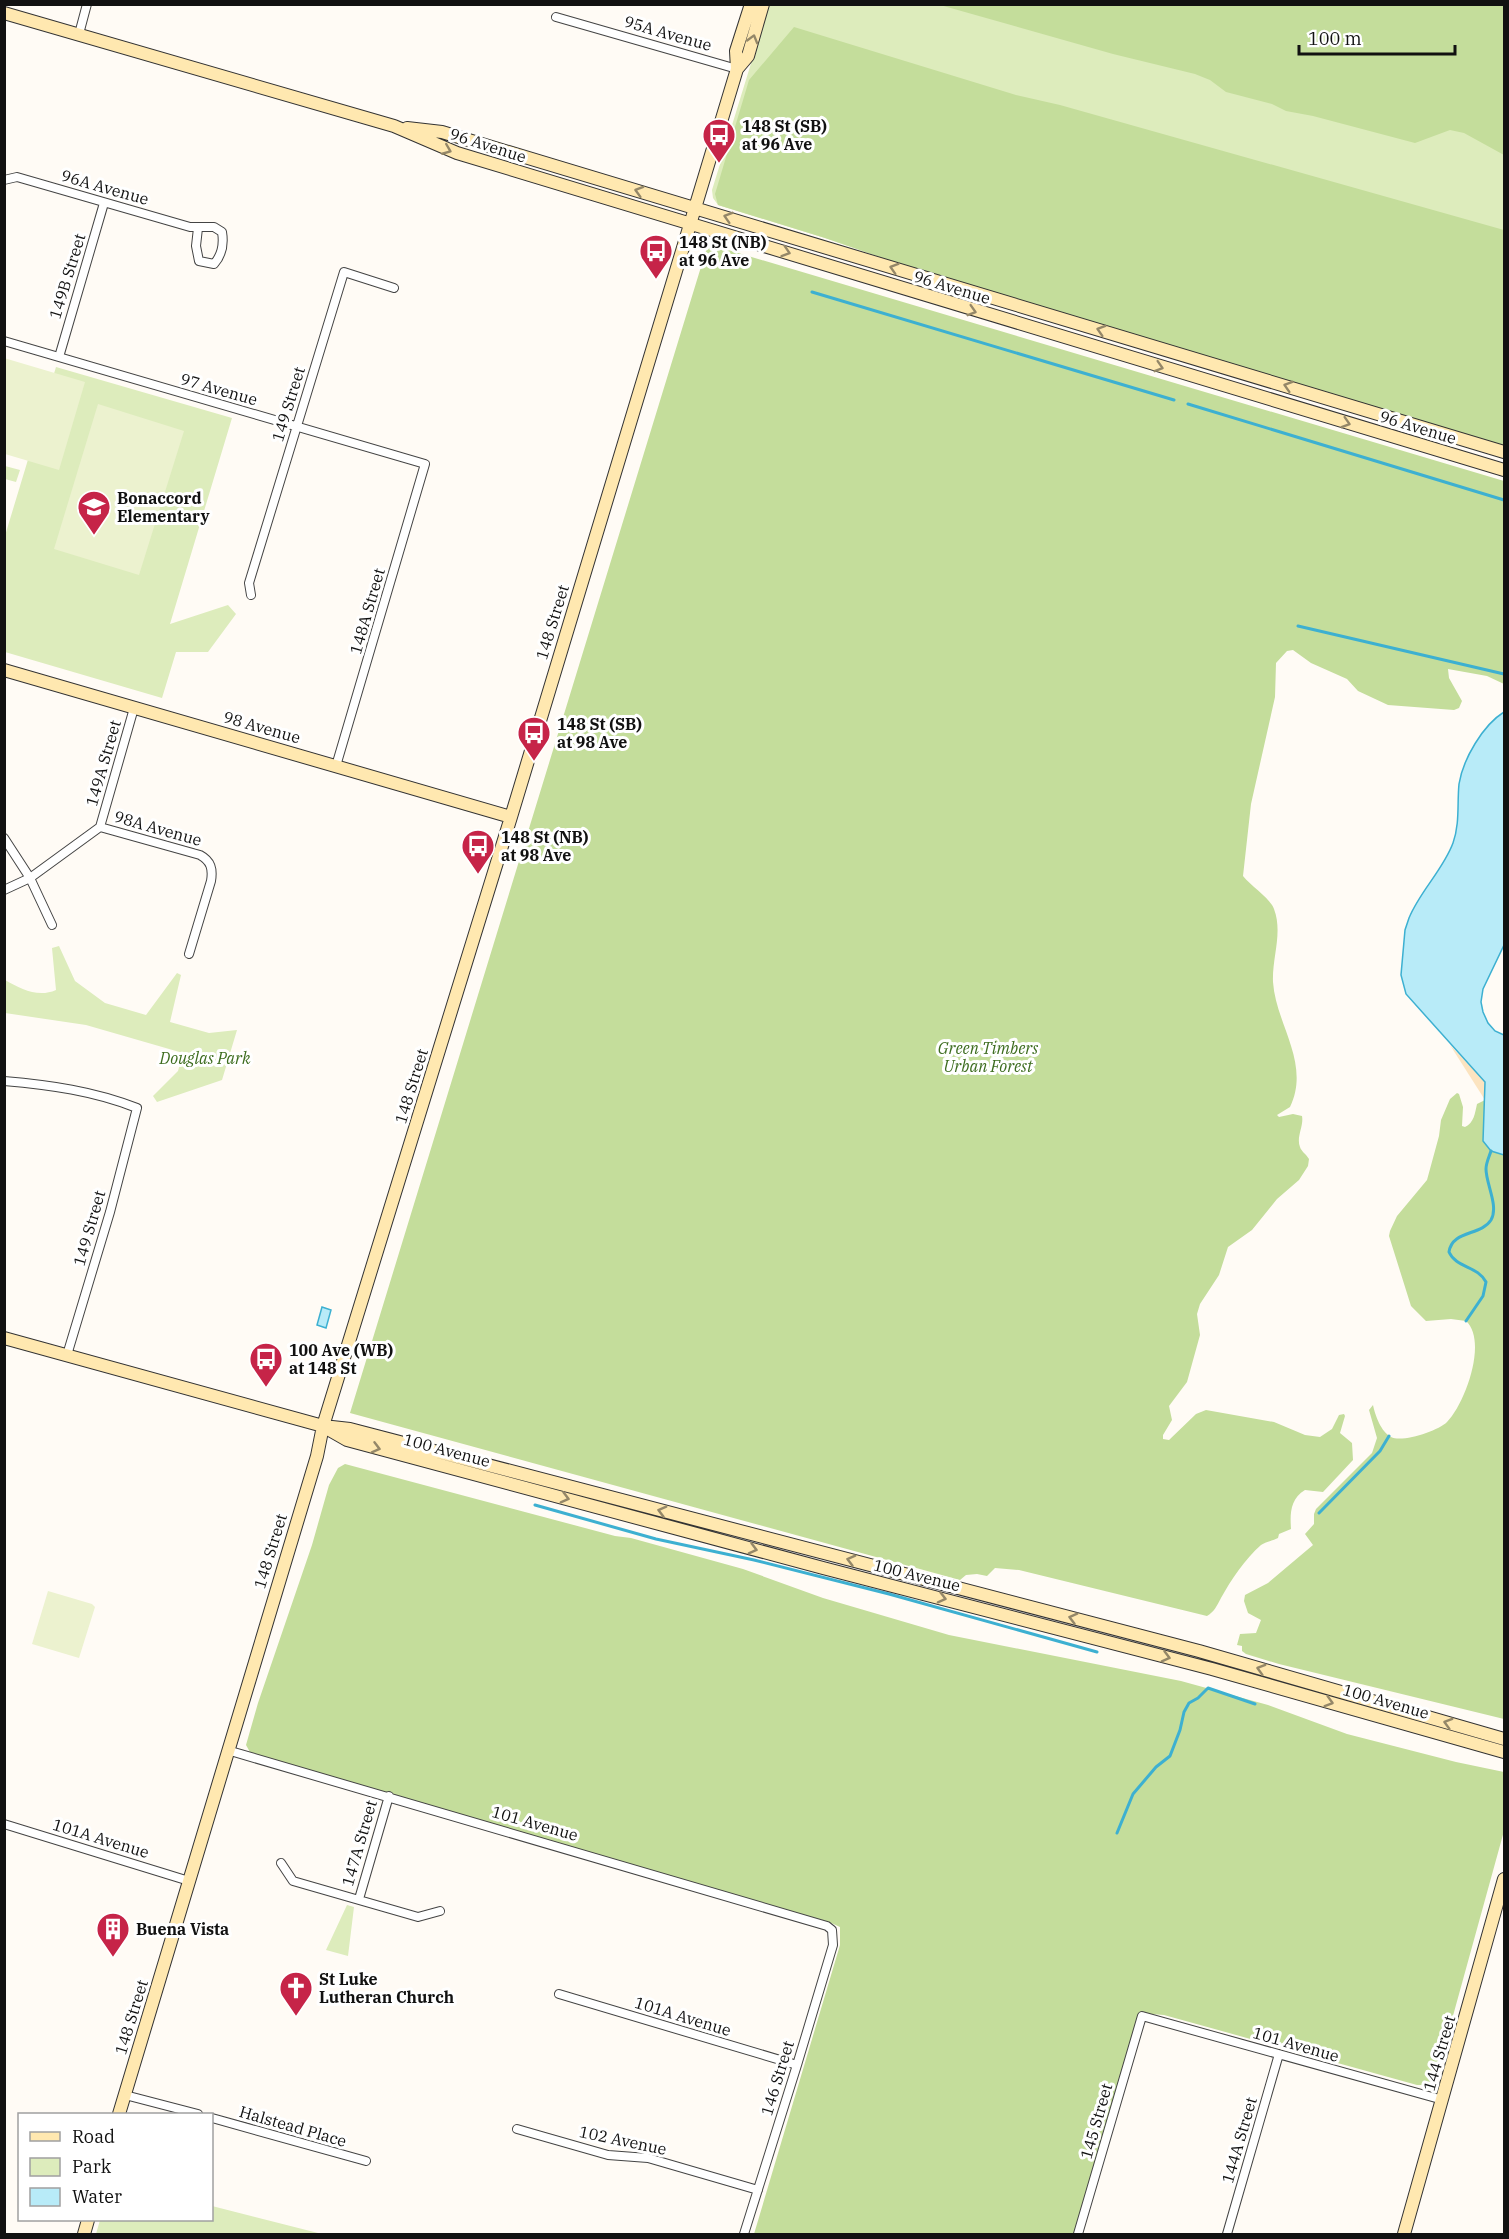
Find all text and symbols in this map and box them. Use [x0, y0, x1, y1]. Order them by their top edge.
street label: 95A Avenue [622, 11, 714, 55]
scale bar [1299, 18, 1455, 56]
text: 100 m [1308, 27, 1362, 50]
one-way arrow [746, 34, 758, 45]
place label: 148 St (SB) at 96 Ave [742, 116, 827, 154]
bus stop icon: 148 St (SB) at 96 Ave [701, 117, 737, 164]
street label: 96 Avenue [447, 123, 529, 167]
one-way arrow [441, 143, 452, 155]
street label: 96A Avenue [59, 165, 151, 209]
one-way arrow [634, 186, 645, 198]
one-way arrow [723, 212, 734, 224]
street label: 149B Street [45, 231, 90, 321]
place label: 148 St (NB) at 96 Ave [679, 232, 767, 270]
bus stop icon: 148 St (NB) at 96 Ave [638, 233, 674, 280]
one-way arrow [780, 245, 791, 257]
one-way arrow [889, 263, 900, 275]
street label: 96 Avenue [911, 266, 993, 308]
one-way arrow [967, 304, 977, 316]
one-way arrow [1096, 325, 1107, 337]
one-way arrow [1153, 360, 1164, 372]
street label: 149 Street [267, 364, 309, 444]
street label: 97 Avenue [178, 368, 260, 410]
one-way arrow [1283, 381, 1294, 393]
street label: 96 Avenue [1377, 406, 1459, 448]
one-way arrow [1340, 416, 1351, 428]
place label: Bonaccord Elementary [117, 488, 210, 526]
school or university icon: Bonaccord Elementary [76, 489, 112, 536]
street label: 148A Street [345, 565, 389, 656]
street label: 148 Street [531, 582, 573, 662]
street label: 98 Avenue [221, 706, 303, 748]
place label: 148 St (SB) at 98 Ave [557, 714, 642, 752]
bus stop icon: 148 St (SB) at 98 Ave [516, 715, 552, 762]
street label: 149A Street [81, 717, 125, 808]
street label: 98A Avenue [112, 806, 204, 850]
place label: 148 St (NB) at 98 Ave [501, 827, 589, 865]
bus stop icon: 148 St (NB) at 98 Ave [460, 828, 496, 875]
park label: Green Timbers Urban Forest [938, 1038, 1038, 1076]
street label: 148 Street [390, 1046, 432, 1126]
park label: Douglas Park [159, 1048, 251, 1068]
street label: 149 Street [69, 1188, 109, 1268]
place label: 100 Ave (WB) at 148 St [289, 1340, 393, 1378]
bus stop icon: 100 Ave (WB) at 148 St [248, 1341, 284, 1388]
street label: 100 Avenue [402, 1429, 492, 1471]
one-way arrow [370, 1441, 381, 1453]
one-way arrow [560, 1491, 570, 1504]
one-way arrow [657, 1506, 668, 1518]
street label: 148 Street [249, 1511, 291, 1591]
one-way arrow [747, 1542, 758, 1554]
one-way arrow [846, 1554, 856, 1567]
street label: 100 Avenue [872, 1555, 962, 1595]
one-way arrow [936, 1591, 946, 1604]
one-way arrow [1068, 1612, 1078, 1625]
one-way arrow [1160, 1650, 1171, 1662]
one-way arrow [1256, 1664, 1267, 1676]
street label: 100 Avenue [1341, 1679, 1431, 1723]
one-way arrow [1324, 1695, 1334, 1708]
one-way arrow [1443, 1718, 1454, 1730]
street label: 147A Street [337, 1797, 381, 1888]
street label: 101 Avenue [490, 1801, 580, 1845]
street label: 101A Avenue [50, 1814, 152, 1862]
building icon: Buena Vista [95, 1911, 131, 1958]
place label: Buena Vista [136, 1919, 229, 1939]
place label: St Luke Lutheran Church [319, 1969, 454, 2007]
church icon: St Luke Lutheran Church [278, 1970, 314, 2017]
street label: 148 Street [110, 1977, 152, 2057]
street label: 101A Avenue [632, 1992, 734, 2040]
street label: 144 Street [1419, 2013, 1459, 2093]
street label: 101 Avenue [1251, 2022, 1341, 2066]
street label: 146 Street [756, 2038, 798, 2118]
street label: 145 Street [1076, 2081, 1116, 2161]
street label: 144A Street [1217, 2094, 1261, 2185]
street label: Halstead Place [237, 2101, 349, 2151]
legend [18, 2113, 213, 2221]
street label: 102 Avenue [578, 2121, 668, 2159]
text: Road [72, 2125, 115, 2148]
text: Park [72, 2155, 112, 2178]
text: Water [72, 2185, 122, 2208]

